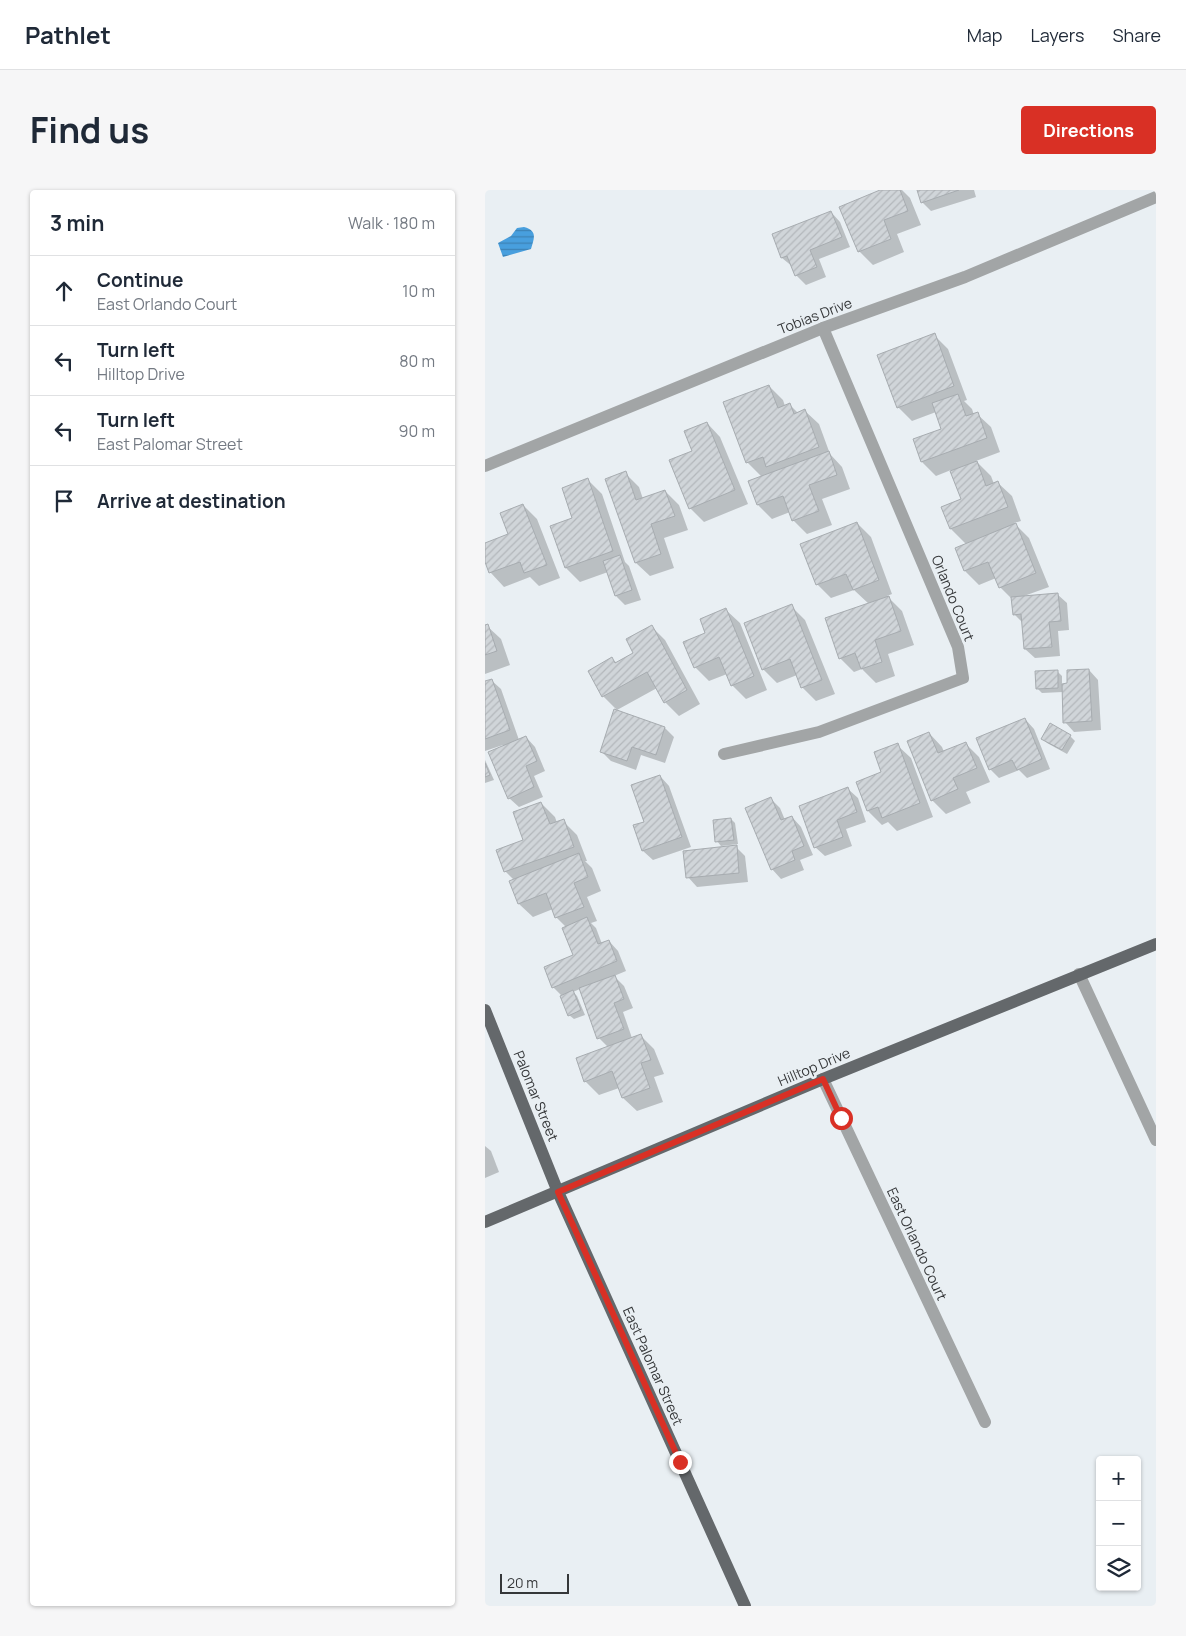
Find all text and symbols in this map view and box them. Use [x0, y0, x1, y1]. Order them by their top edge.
text: Pathlet [25, 18, 111, 51]
text: Map [967, 23, 1002, 47]
text: Layers [1030, 23, 1084, 47]
text: Share [1112, 23, 1161, 47]
text: Find us [30, 106, 149, 154]
button: Directions [1021, 106, 1156, 154]
text: 3 min [50, 209, 104, 237]
text: Walk · 180 m [348, 212, 435, 234]
text: Continue [97, 267, 183, 293]
icon: ahead [50, 277, 78, 305]
text: 10 m [402, 280, 435, 302]
text: East Orlando Court [97, 293, 237, 315]
street label: Tobias Drive [775, 293, 855, 338]
text: Turn left [97, 337, 175, 363]
icon: left [50, 347, 78, 375]
text: 80 m [399, 350, 435, 372]
text: Hilltop Drive [97, 363, 185, 385]
text: Turn left [97, 407, 175, 433]
icon: left [50, 417, 78, 445]
text: 90 m [399, 420, 435, 442]
text: East Palomar Street [97, 433, 243, 455]
icon: arrive [50, 487, 78, 515]
text: Arrive at destination [97, 488, 286, 514]
street label: Orlando Court [928, 552, 979, 644]
street label: Hilltop Drive [775, 1043, 853, 1090]
street label: Palomar Street [510, 1048, 563, 1144]
route start [830, 1107, 853, 1130]
street label: East Orlando Court [883, 1184, 952, 1304]
street label: East Palomar Street [619, 1304, 688, 1428]
route end [669, 1451, 692, 1474]
map controls [1096, 1456, 1141, 1591]
button: + [1096, 1456, 1141, 1501]
button: − [1096, 1501, 1141, 1546]
button: layers [1096, 1546, 1141, 1591]
scale bar [500, 1571, 569, 1594]
text: 20 m [507, 1573, 538, 1592]

